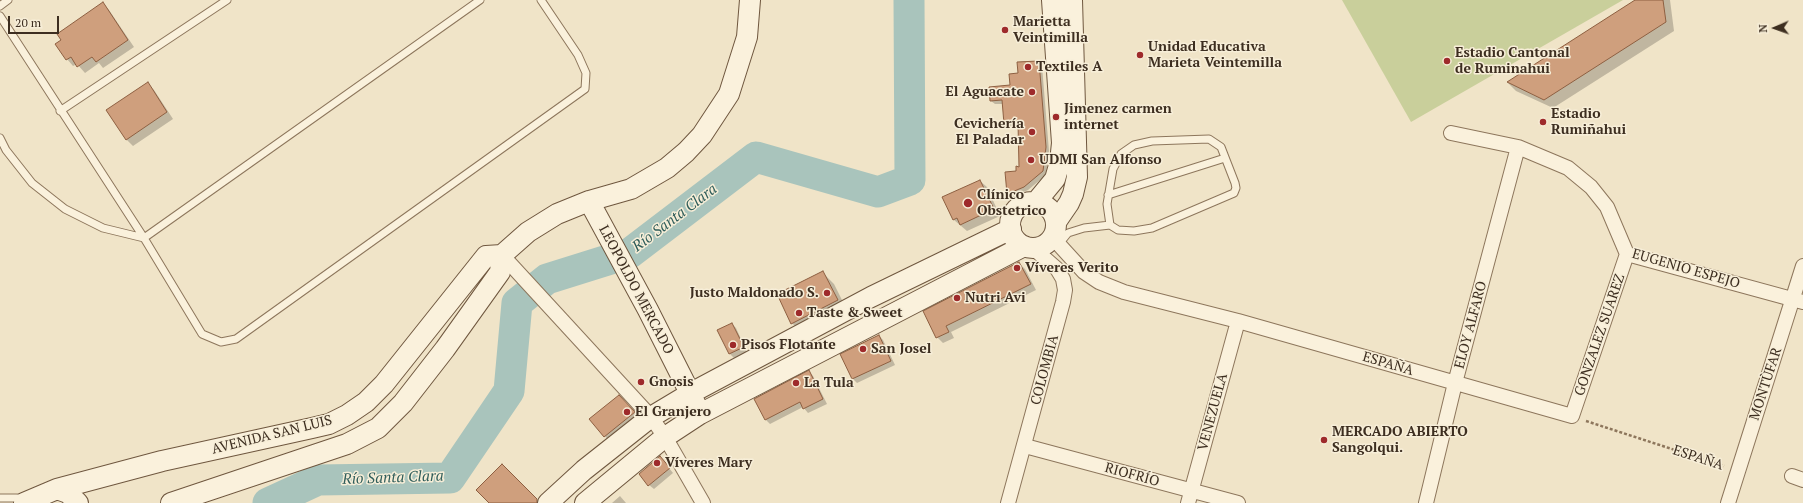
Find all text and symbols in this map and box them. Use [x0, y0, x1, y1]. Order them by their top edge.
scale bar [10, 8, 61, 34]
north arrow [1755, 8, 1795, 48]
place label: Marietta Veintimilla [1013, 14, 1088, 46]
text: 20 m [15, 15, 41, 30]
text: N [1756, 24, 1770, 33]
marker: Marietta Veintimilla [1000, 25, 1010, 35]
place label: Unidad Educativa Marieta Veintemilla [1148, 39, 1282, 72]
place label: Estadio Cantonal de Ruminahui [1455, 45, 1570, 78]
marker: Unidad Educativa Marieta Veintemilla [1135, 50, 1145, 60]
marker: Estadio Cantonal de Ruminahui [1442, 56, 1452, 66]
place label: Textiles A [1036, 59, 1102, 75]
marker: Textiles A [1023, 62, 1033, 72]
place label: El Aguacate [945, 84, 1024, 100]
marker: El Aguacate [1027, 87, 1037, 97]
place label: Jimenez carmen internet [1064, 101, 1172, 134]
place label: Estadio Rumiñahui [1551, 106, 1626, 138]
marker: Jimenez carmen internet [1051, 112, 1061, 122]
place label: Cevichería El Paladar [954, 116, 1024, 148]
marker: Estadio Rumiñahui [1538, 117, 1548, 127]
marker: Cevichería El Paladar [1027, 127, 1037, 137]
place label: UDMI San Alfonso [1039, 152, 1162, 168]
marker: UDMI San Alfonso [1026, 155, 1036, 165]
water label: Río Santa Clara [629, 180, 721, 256]
place label: Clínico Obstetrico [977, 187, 1046, 220]
marker: Clínico Obstetrico [962, 197, 974, 209]
street label: LEOPOLDO MERCADO [595, 223, 677, 357]
street label: EUGENIO ESPEJO [1630, 246, 1742, 292]
place label: Víveres Verito [1025, 260, 1119, 276]
marker: Víveres Verito [1012, 263, 1022, 273]
street label: GONZALEZ SUAREZ [1571, 272, 1629, 398]
street label: ELOY ALFARO [1451, 279, 1491, 371]
place label: Justo Maldonado S. [690, 285, 819, 301]
marker: Justo Maldonado S. [822, 288, 832, 298]
place label: Nutri Avi [965, 290, 1026, 306]
marker: Nutri Avi [952, 293, 962, 303]
place label: Taste & Sweet [807, 305, 902, 321]
marker: Taste & Sweet [794, 308, 804, 318]
street label: COLOMBIA [1028, 333, 1062, 407]
place label: Pisos Flotante [741, 337, 836, 353]
marker: Pisos Flotante [728, 340, 738, 350]
place label: San Josel [871, 341, 931, 357]
marker: San Josel [858, 344, 868, 354]
street label: MONTÙFAR [1746, 345, 1786, 423]
street label: ESPAÑA [1361, 349, 1415, 379]
street label: VENEZUELA [1195, 371, 1231, 453]
place label: Gnosis [649, 374, 694, 390]
place label: La Tula [804, 375, 854, 391]
marker: Gnosis [636, 377, 646, 387]
marker: La Tula [791, 378, 801, 388]
place label: El Granjero [635, 404, 711, 420]
marker: El Granjero [622, 407, 632, 417]
street label: AVENIDA SAN LUIS [210, 412, 334, 458]
place label: MERCADO ABIERTO Sangolqui. [1332, 424, 1468, 456]
marker: MERCADO ABIERTO Sangolqui. [1319, 435, 1329, 445]
street label: ESPAÑA [1671, 442, 1725, 474]
place label: Víveres Mary [665, 455, 752, 471]
marker: Víveres Mary [652, 458, 662, 468]
street label: RIOFRÍO [1103, 460, 1161, 490]
water label: Río Santa Clara [342, 467, 444, 489]

